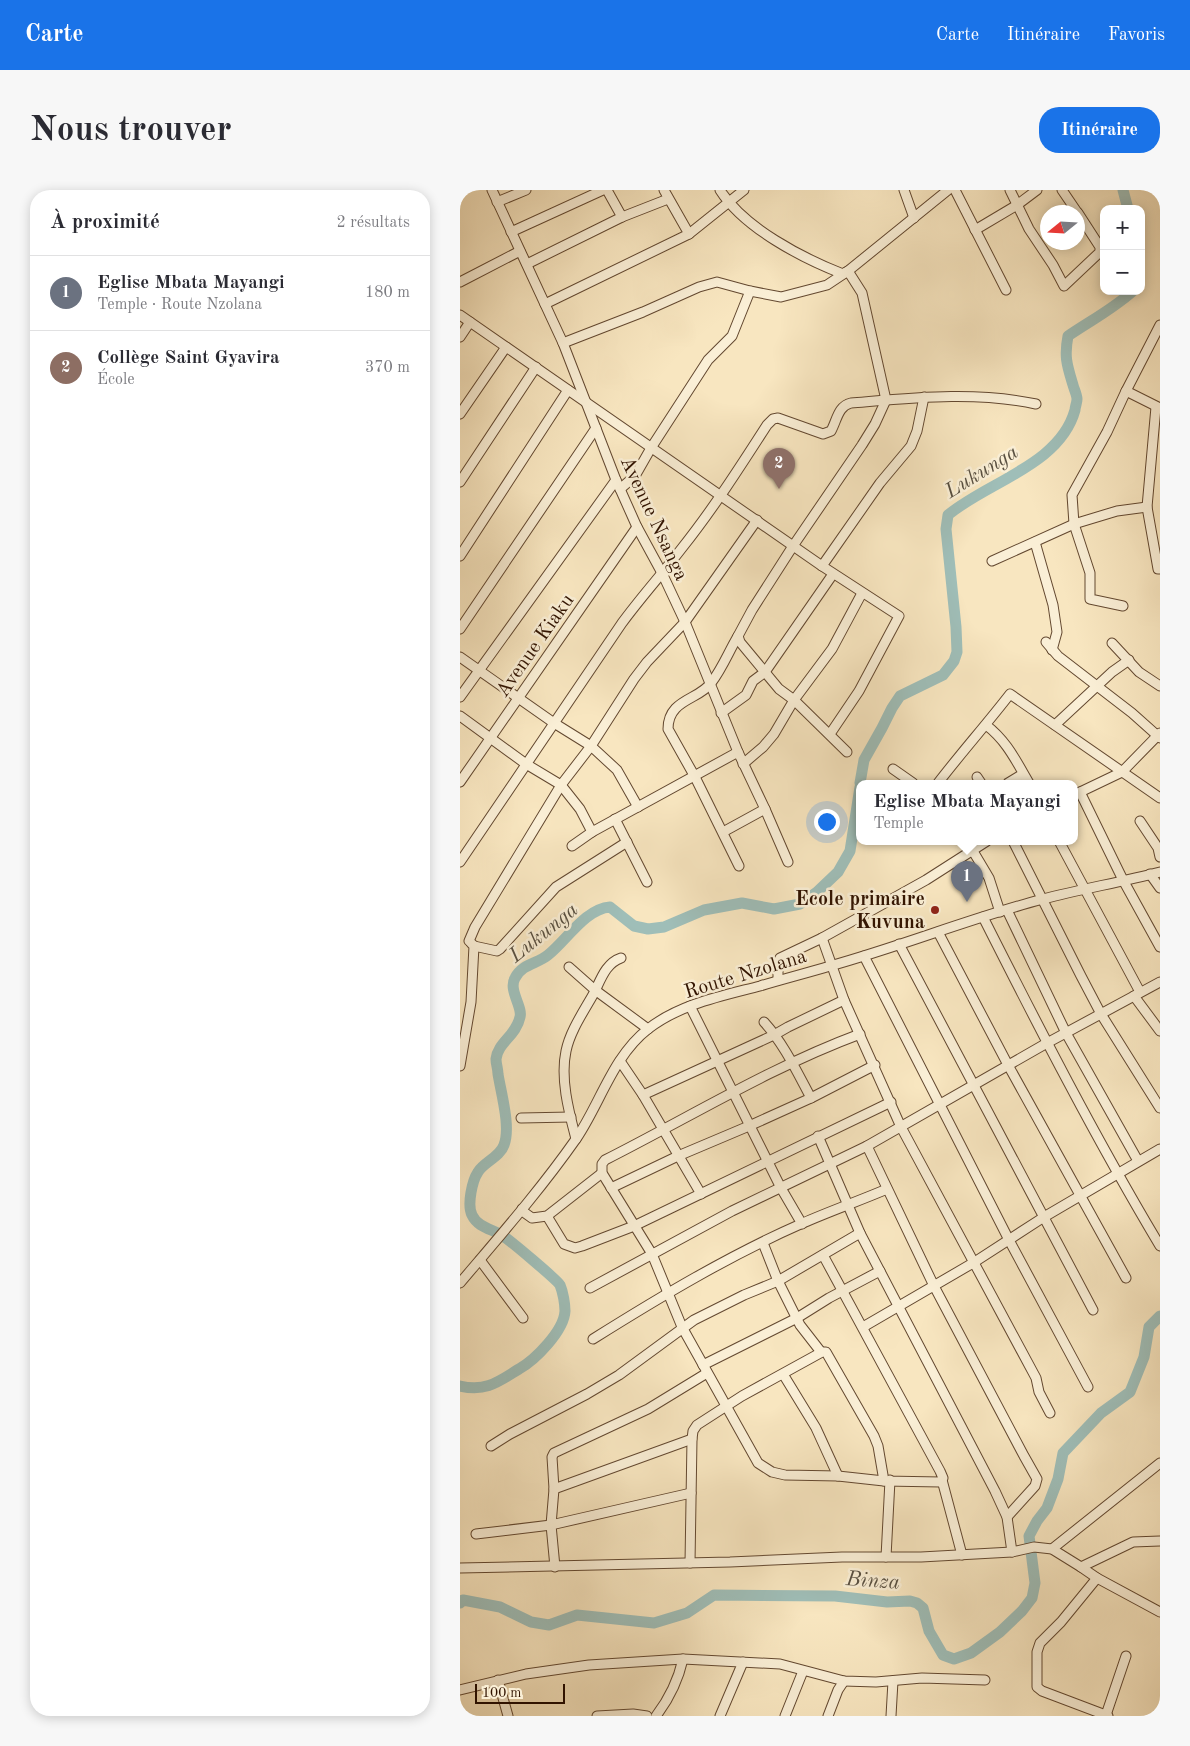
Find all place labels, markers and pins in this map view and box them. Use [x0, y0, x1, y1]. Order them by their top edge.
pin: 2 [763, 448, 795, 489]
pin: 1 [951, 861, 983, 902]
place label: Ecole primaire Kuvuna [795, 890, 925, 933]
marker: Ecole primaire Kuvuna [929, 904, 941, 916]

